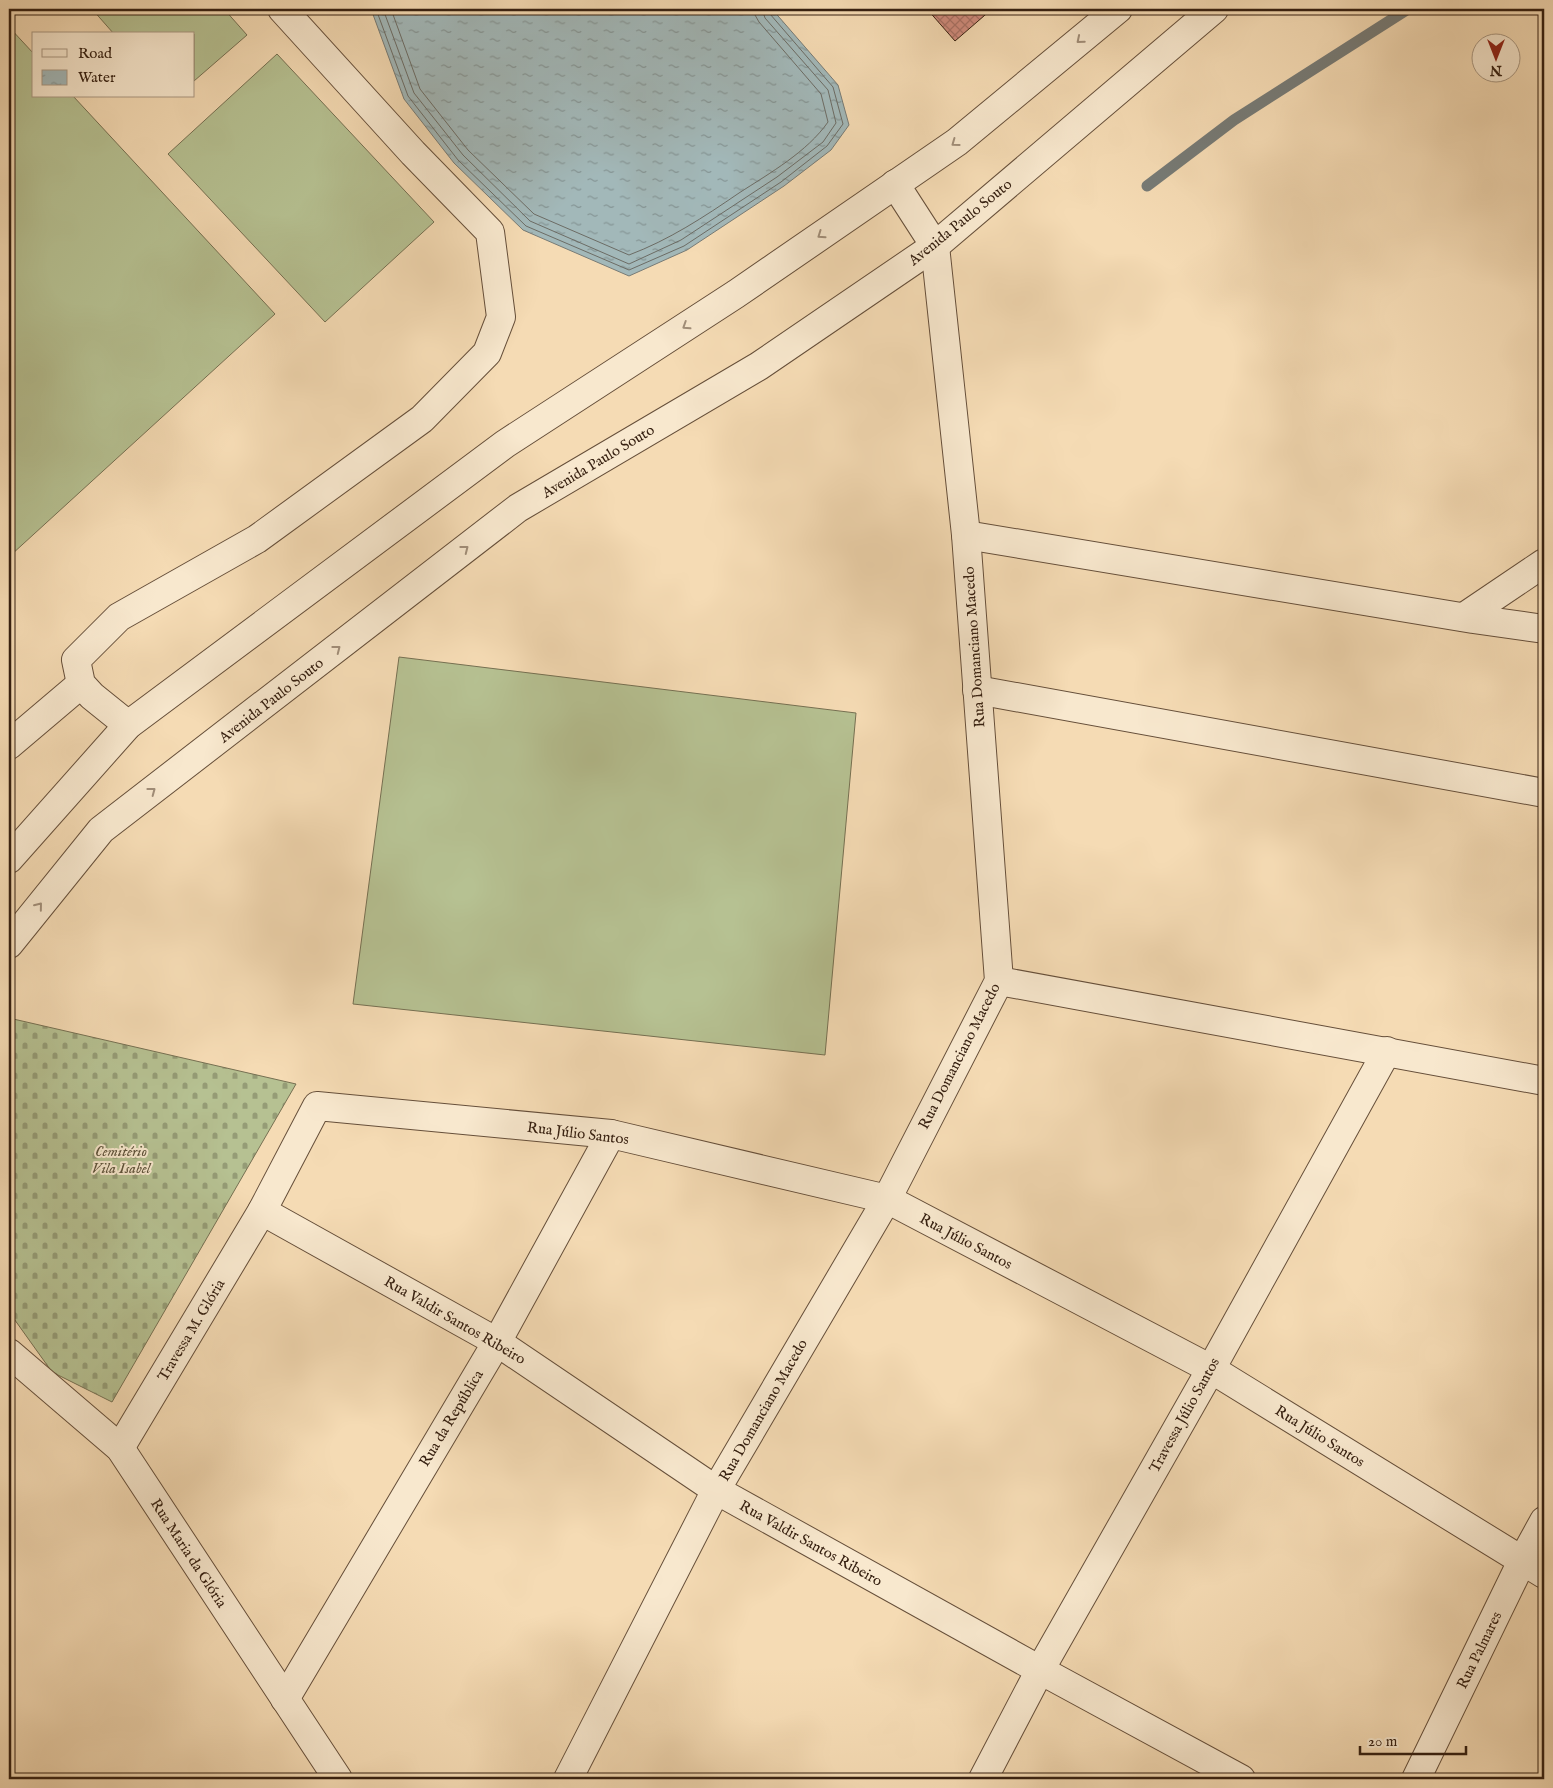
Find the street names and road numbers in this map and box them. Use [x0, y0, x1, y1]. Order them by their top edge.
street label: Avenida Paulo Souto [904, 175, 1016, 271]
street label: Avenida Paulo Souto [538, 420, 658, 503]
street label: Rua Domanciano Macedo [959, 566, 990, 728]
street label: Avenida Paulo Souto [214, 654, 328, 748]
street label: Rua Domanciano Macedo [914, 980, 1005, 1132]
street label: Rua Júlio Santos [526, 1118, 630, 1149]
street label: Rua Júlio Santos [916, 1209, 1015, 1274]
street label: Rua Valdir Santos Ribeiro [380, 1272, 529, 1369]
street label: Travessa M. Glória [153, 1275, 230, 1385]
street label: Rua Domanciano Macedo [715, 1336, 812, 1485]
street label: Travessa Júlio Santos [1145, 1354, 1224, 1476]
street label: Rua da República [415, 1366, 488, 1470]
street label: Rua Júlio Santos [1271, 1401, 1368, 1472]
street label: Rua Maria da Glória [146, 1495, 231, 1612]
street label: Rua Valdir Santos Ribeiro [736, 1496, 886, 1591]
street label: Rua Palmares [1453, 1608, 1506, 1692]

